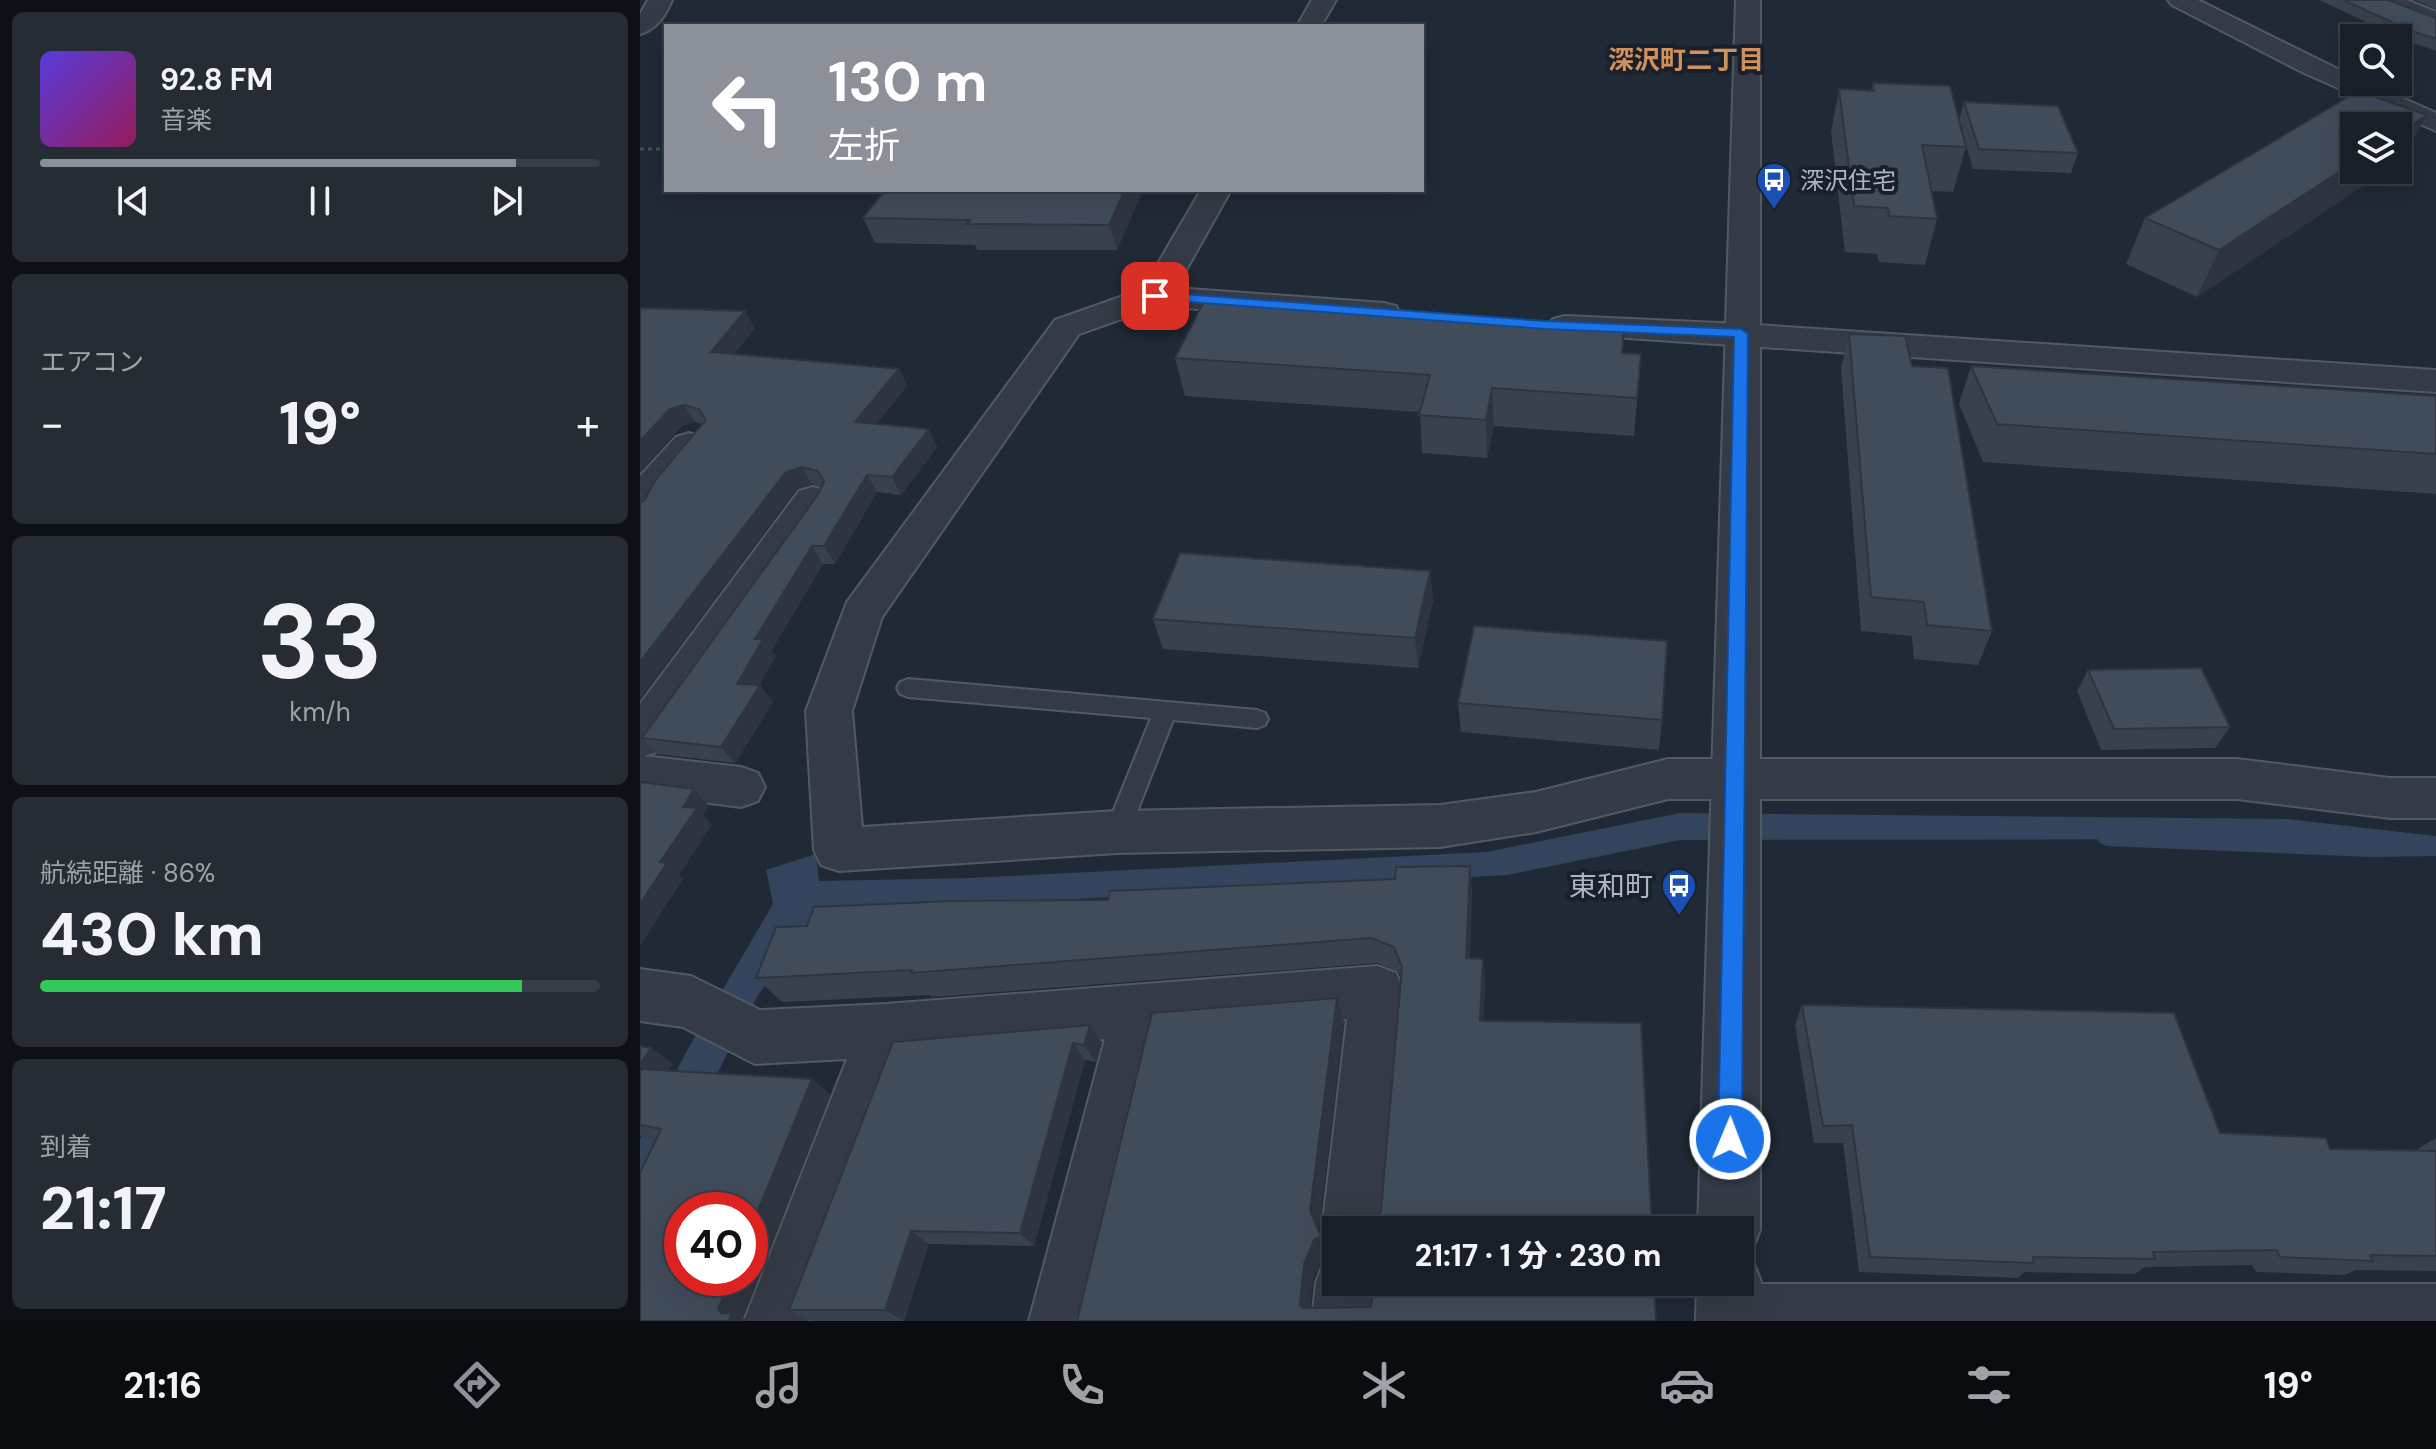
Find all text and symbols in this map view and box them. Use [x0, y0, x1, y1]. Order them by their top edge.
map controls [2340, 24, 2412, 184]
button: search [2340, 24, 2412, 96]
district label: 深沢町二丁目 [1608, 43, 1764, 77]
text: 130 m [828, 45, 987, 118]
icon: left [696, 56, 800, 160]
text: 92.8 FM [160, 60, 273, 99]
text: 音楽 [160, 103, 212, 137]
button: layers [2340, 112, 2412, 184]
text: 左折 [828, 122, 900, 169]
bus stop icon: 深沢住宅 [1755, 161, 1793, 211]
place label: 深沢住宅 [1800, 165, 1896, 196]
icon: previous [111, 179, 155, 223]
icon: pause [298, 179, 342, 223]
icon: next [485, 179, 529, 223]
pin [1121, 262, 1189, 330]
icon: arrive [1133, 274, 1177, 318]
text: エアコン [40, 345, 144, 379]
text: 19° [279, 384, 361, 463]
text: − [40, 395, 64, 453]
text: + [576, 395, 600, 453]
text: 33 [257, 575, 383, 710]
text: km/h [289, 695, 351, 729]
text: 航続距離 · 86% [40, 856, 215, 890]
bus stop icon: 東和町 [1660, 867, 1698, 917]
place label: 東和町 [1569, 868, 1653, 905]
text: 430 km [40, 895, 264, 974]
position arrow [1688, 1097, 1772, 1181]
text: 到着 [40, 1130, 92, 1164]
text: 21:17 [40, 1169, 167, 1248]
speed limit sign: 40 [664, 1192, 768, 1296]
text: 21:17 · 1 分 · 230 m [1415, 1236, 1661, 1275]
icon: directions [449, 1357, 505, 1413]
icon: music [751, 1357, 807, 1413]
icon: phone [1054, 1357, 1110, 1413]
icon: climate [1356, 1357, 1412, 1413]
icon: car [1659, 1357, 1715, 1413]
icon: filters [1961, 1357, 2017, 1413]
text: 21:16 [123, 1362, 202, 1409]
text: 19° [2264, 1362, 2313, 1409]

